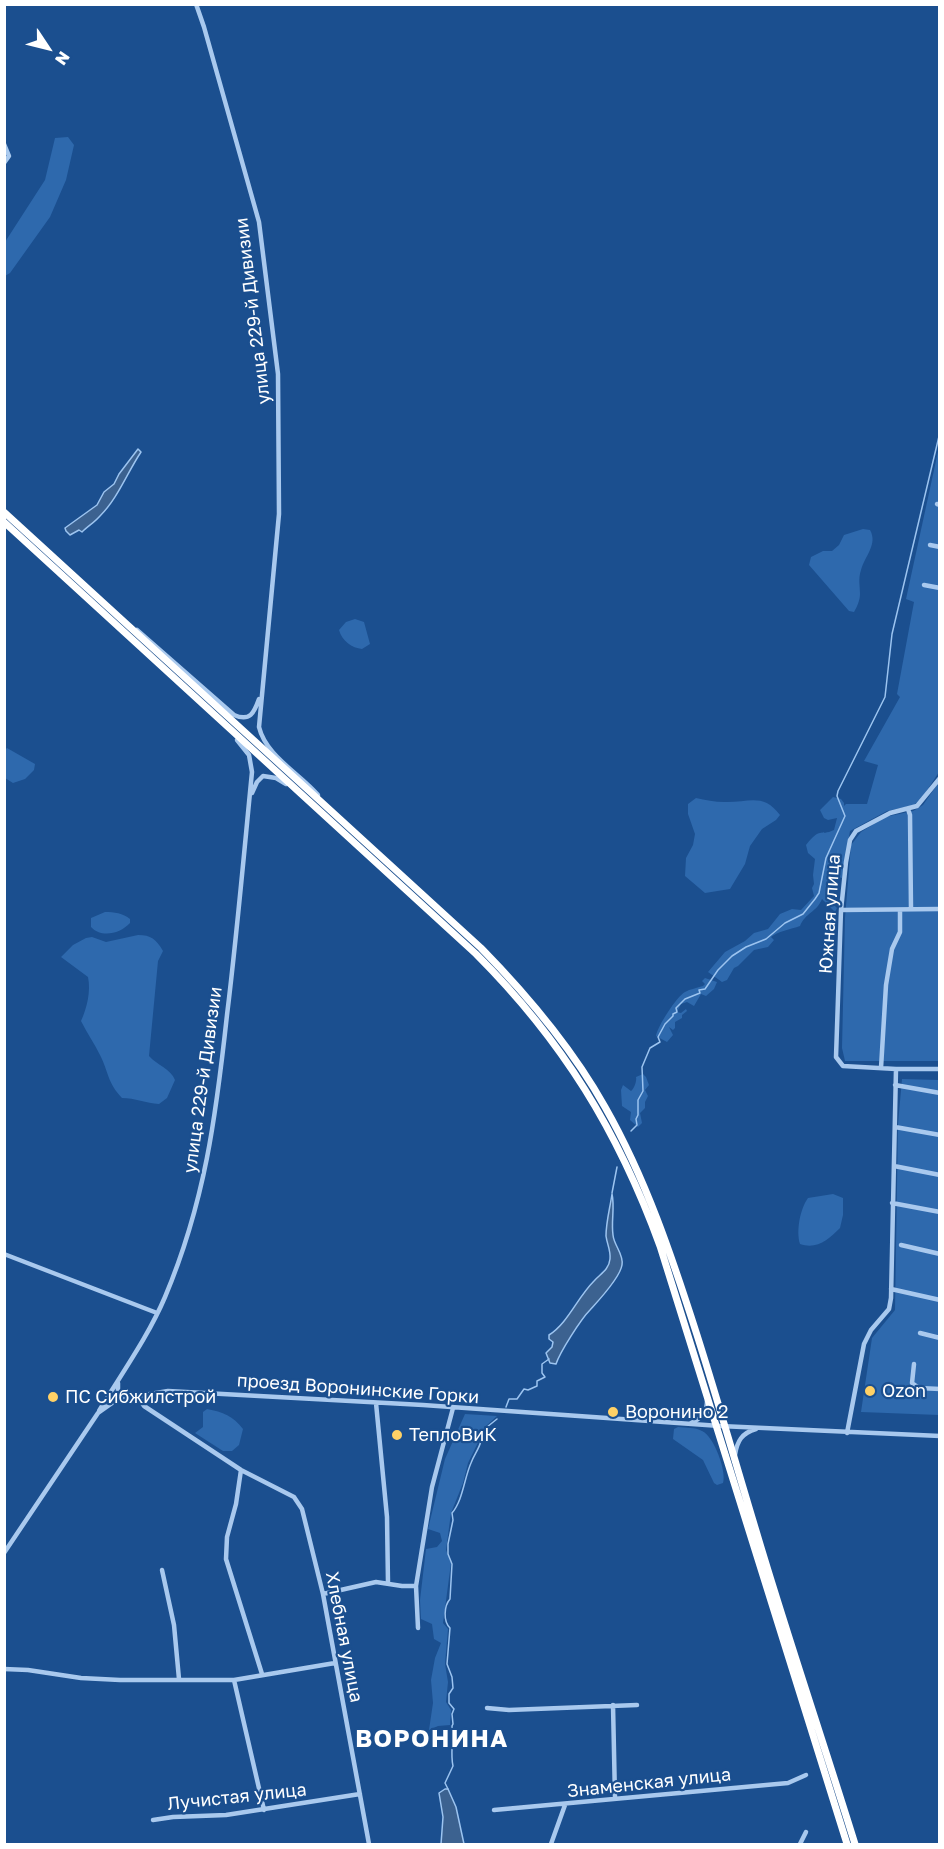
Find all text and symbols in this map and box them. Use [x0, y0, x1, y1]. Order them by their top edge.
north arrow [18, 18, 78, 78]
text: N [51, 48, 74, 69]
street label: улица 229-й Дивизии [231, 216, 275, 406]
street label: Южная улица [815, 853, 845, 975]
street label: улица 229-й Дивизии [179, 985, 227, 1175]
street label: проезд Воронинские Горки [236, 1370, 480, 1408]
place label: Ozon [882, 1380, 926, 1402]
marker: Ozon [863, 1384, 877, 1398]
place label: ПС Сибжилстрой [65, 1386, 216, 1408]
marker: ПС Сибжилстрой [46, 1390, 60, 1404]
place label: Воронино 2 [625, 1401, 728, 1423]
marker: Воронино 2 [606, 1405, 620, 1419]
place label: ТеплоВиК [409, 1424, 497, 1446]
marker: ТеплоВиК [390, 1428, 404, 1442]
street label: Хлебная улица [321, 1570, 367, 1704]
district label: ВОРОНИНА [355, 1725, 509, 1753]
street label: Знаменская улица [566, 1764, 732, 1802]
street label: Лучистая улица [166, 1779, 308, 1815]

